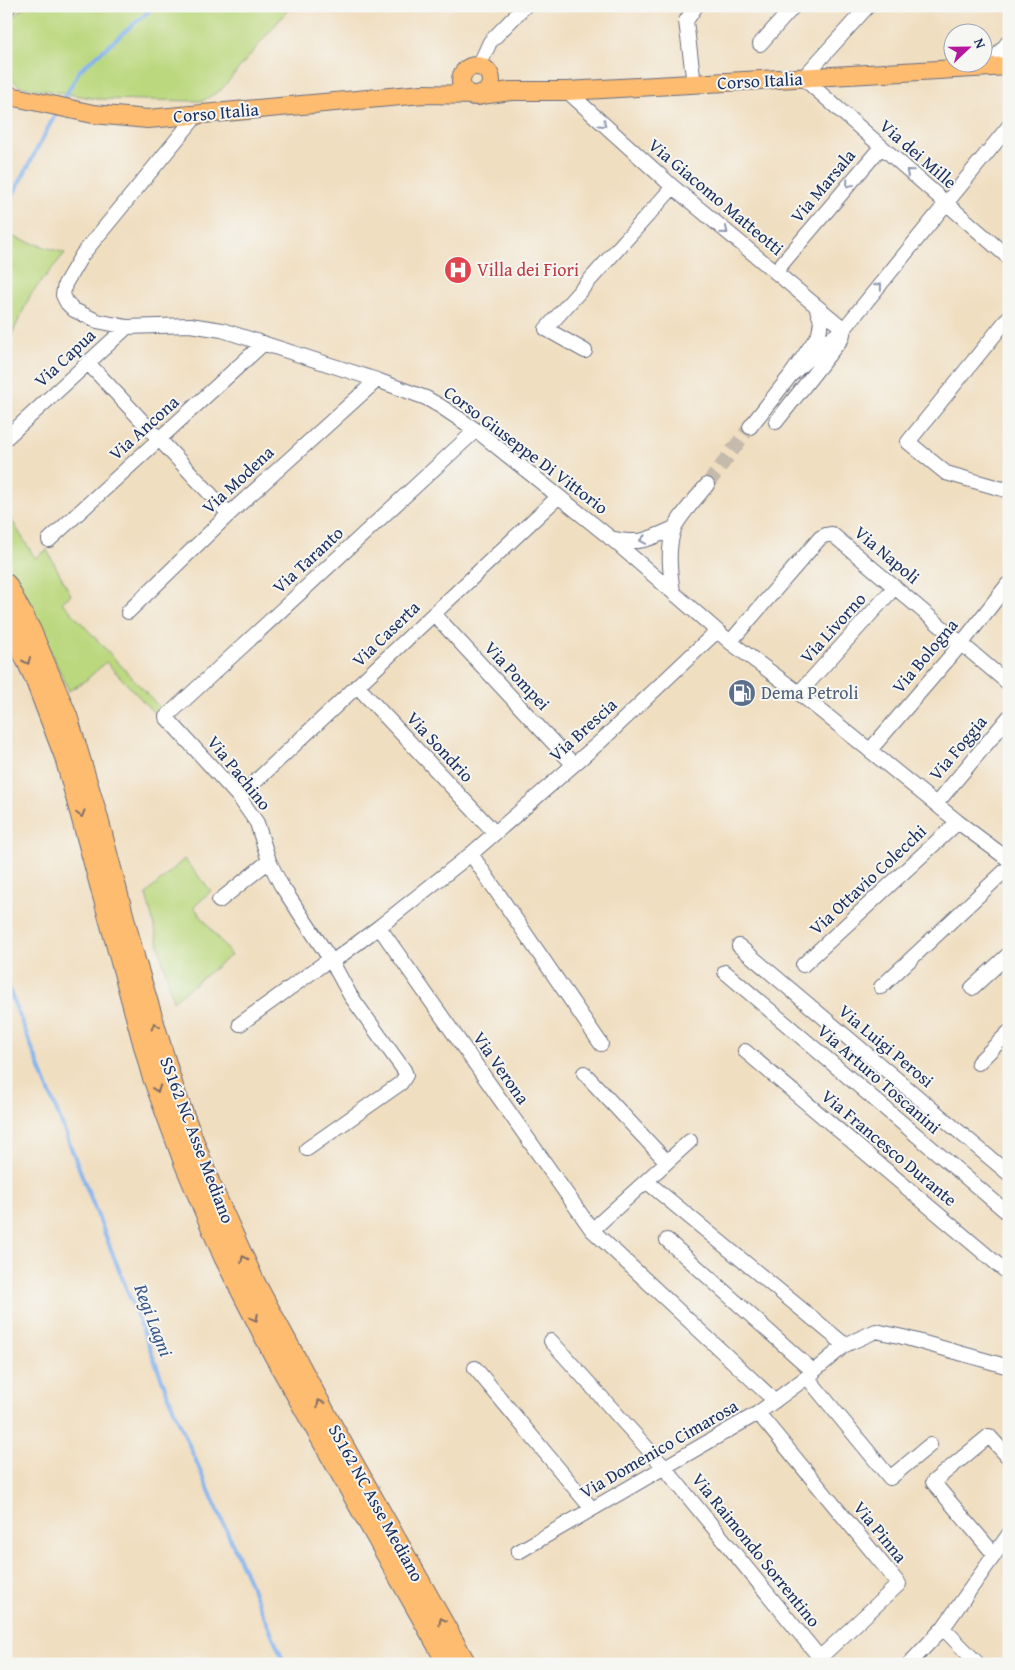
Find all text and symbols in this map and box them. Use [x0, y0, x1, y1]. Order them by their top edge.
north arrow [942, 22, 992, 72]
text: N [969, 35, 991, 52]
street label: Corso Italia [716, 65, 804, 96]
street label: Corso Italia [172, 95, 260, 130]
street label: Via dei Mille [874, 112, 963, 195]
one-way arrow [598, 118, 607, 127]
street label: Via Giacomo Matteotti [643, 132, 790, 262]
street label: Via Marsala [784, 142, 862, 229]
one-way arrow [905, 169, 914, 178]
one-way arrow [846, 179, 855, 188]
one-way arrow [720, 225, 729, 234]
hospital icon: Villa dei Fiori [443, 255, 473, 285]
place label: Villa dei Fiori [477, 256, 579, 283]
one-way arrow [873, 283, 881, 292]
street label: Via Capua [28, 322, 102, 393]
street label: Corso Giuseppe Di Vittorio [438, 379, 614, 521]
street label: Via Ancona [103, 388, 185, 466]
street label: Via Modena [196, 439, 280, 520]
street label: Via Napoli [849, 519, 926, 590]
street label: Via Taranto [266, 520, 349, 600]
one-way arrow [638, 534, 647, 544]
street label: Via Livorno [793, 586, 872, 669]
street label: Via Caserta [346, 594, 426, 673]
street label: Via Bologna [885, 612, 964, 699]
street label: Via Pompei [478, 635, 557, 716]
one-way arrow [21, 656, 32, 665]
fuel station icon: Dema Petroli [727, 678, 757, 708]
place label: Dema Petroli [761, 679, 858, 706]
street label: Via Brescia [542, 691, 623, 768]
street label: Via Sondrio [400, 705, 480, 788]
street label: Via Foggia [922, 709, 993, 786]
street label: Via Pachino [201, 729, 278, 816]
one-way arrow [76, 809, 86, 817]
street label: Via Ottavio Colecchi [803, 818, 932, 941]
street label: Via Luigi Perosi [833, 998, 940, 1094]
street label: Via Arturo Toscanini [811, 1017, 947, 1140]
one-way arrow [150, 1023, 160, 1031]
street label: Via Verona [466, 1026, 537, 1110]
street label: SS162 NC Asse Mediano [153, 1053, 242, 1227]
street label: Via Francesco Durante [816, 1083, 963, 1213]
one-way arrow [151, 1084, 161, 1092]
one-way arrow [240, 1255, 251, 1264]
water label: Regi Lagni [127, 1279, 181, 1360]
one-way arrow [249, 1313, 259, 1322]
street label: Via Domenico Cimarosa [575, 1392, 743, 1505]
one-way arrow [316, 1400, 326, 1409]
street label: SS162 NC Asse Mediano [322, 1419, 431, 1586]
street label: Via Raimondo Sorrentino [686, 1467, 827, 1633]
street label: Via Pinna [847, 1495, 914, 1569]
one-way arrow [439, 1618, 449, 1627]

